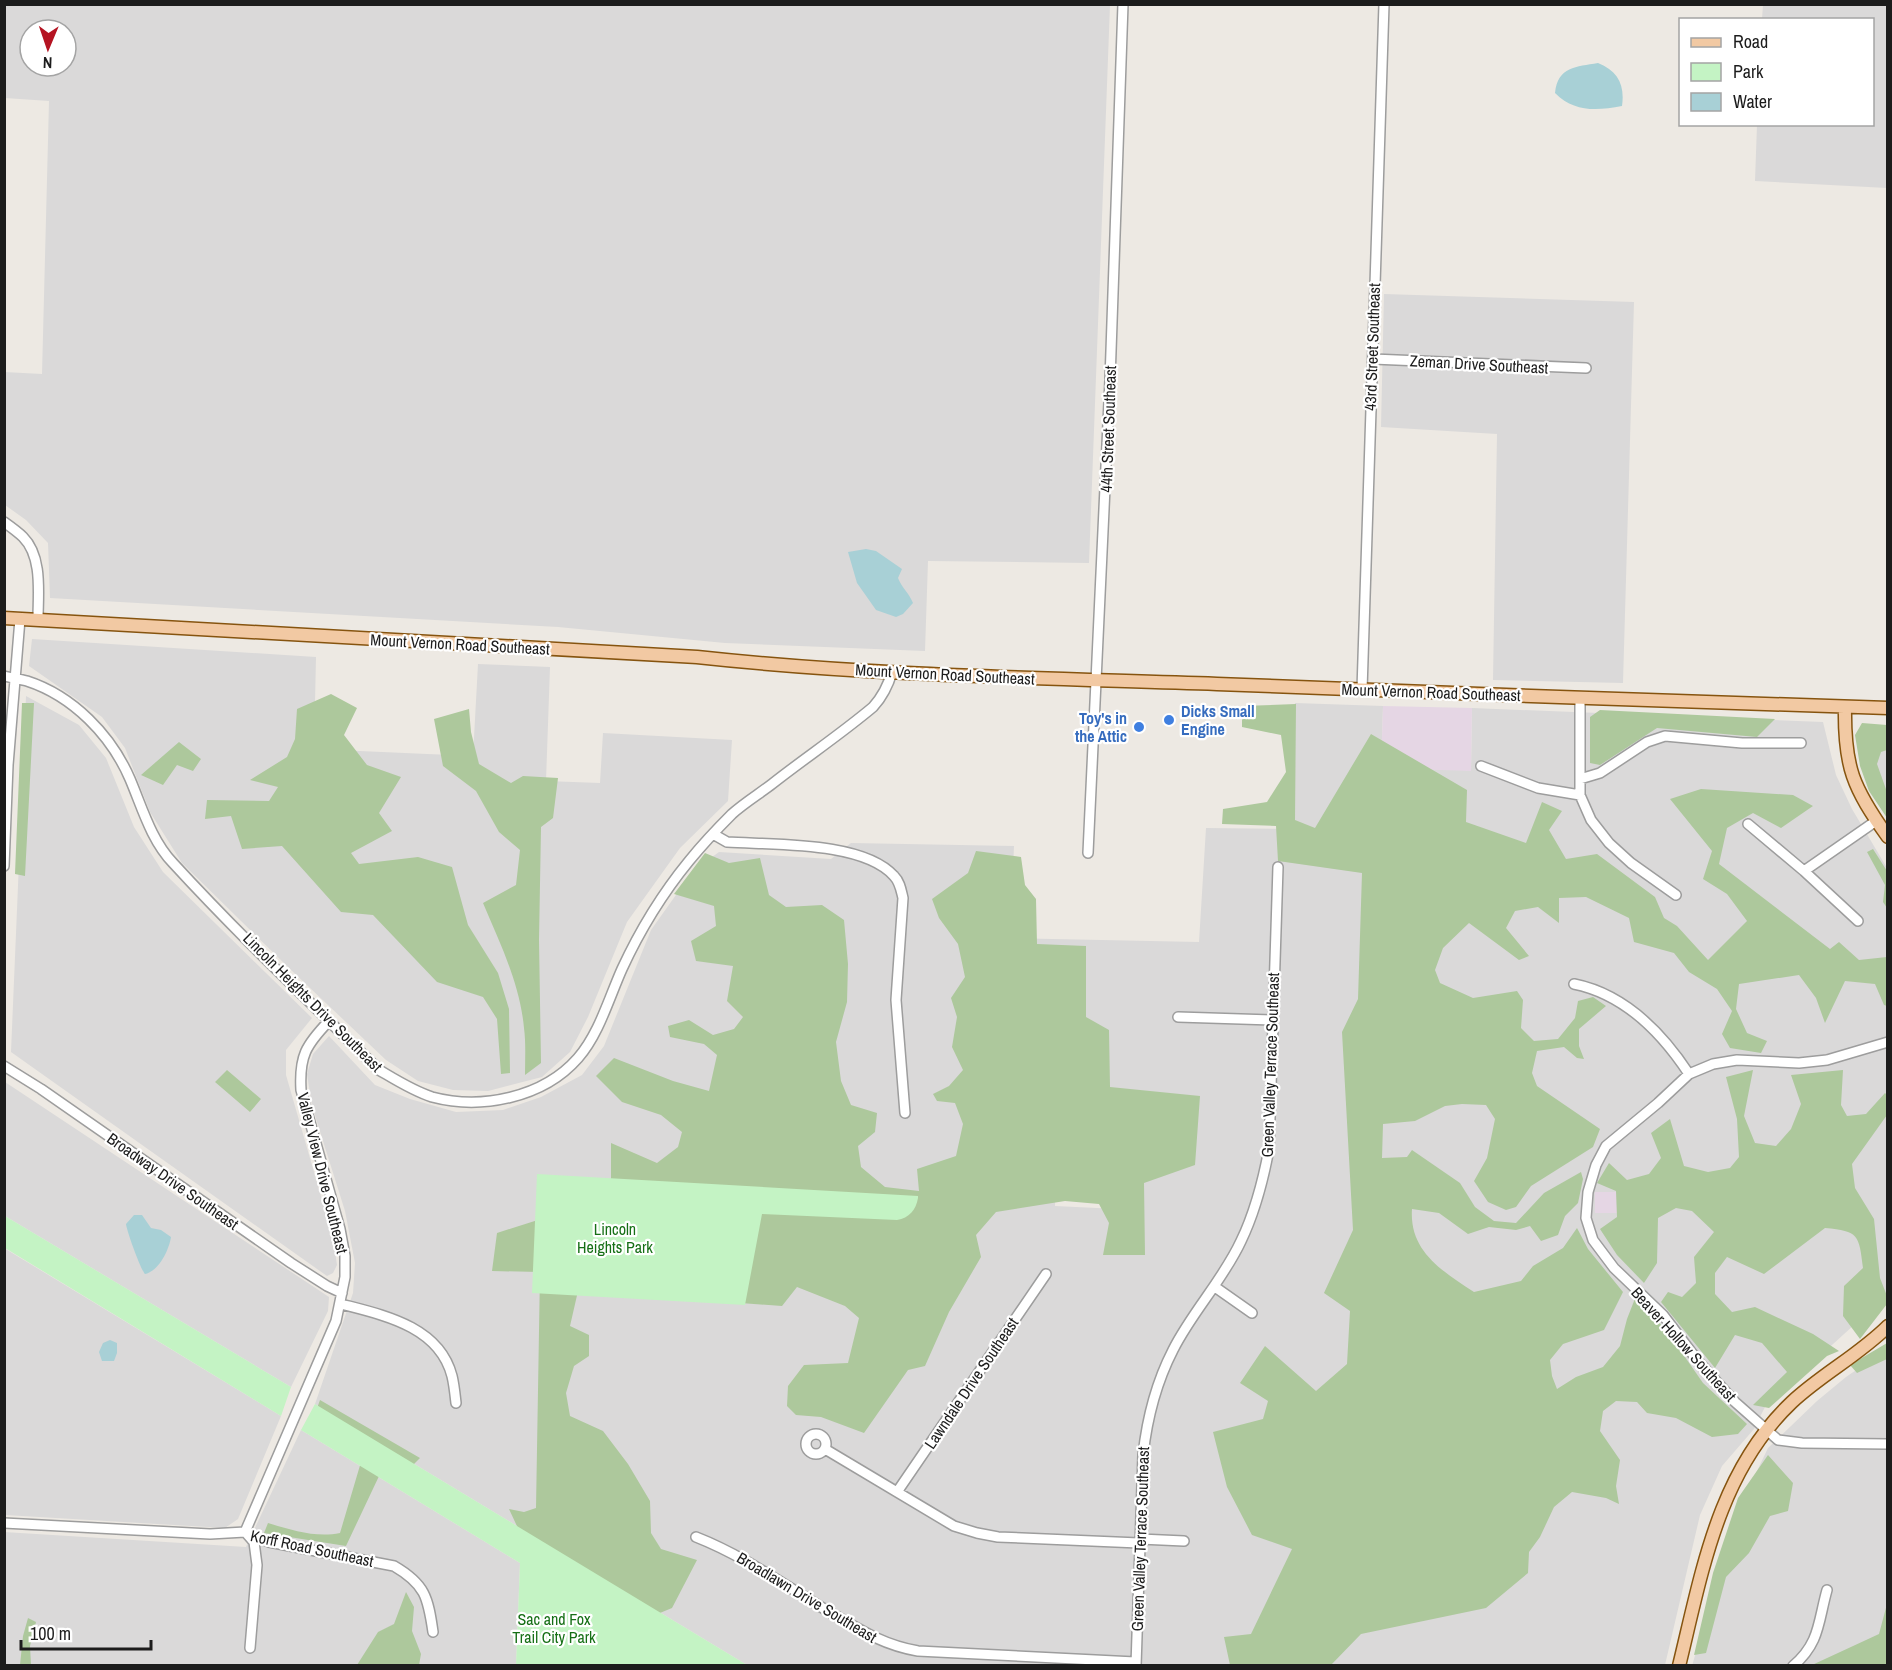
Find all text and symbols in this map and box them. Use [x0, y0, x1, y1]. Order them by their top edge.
north arrow [18, 18, 78, 78]
legend [1679, 18, 1874, 126]
text: Road [1733, 29, 1768, 54]
text: N [42, 52, 53, 74]
text: Park [1733, 59, 1764, 84]
text: Water [1733, 89, 1772, 114]
street label: 43rd Street Southeast [1359, 282, 1385, 411]
street label: Zeman Drive Southeast [1409, 349, 1549, 379]
street label: 44th Street Southeast [1095, 365, 1121, 493]
street label: Mount Vernon Road Southeast [370, 628, 551, 660]
street label: Mount Vernon Road Southeast [855, 658, 1036, 690]
street label: Mount Vernon Road Southeast [1341, 678, 1521, 706]
place label: Dicks Small Engine [1181, 700, 1255, 740]
place label: Toy's in the Attic [1075, 707, 1127, 747]
marker: Dicks Small Engine [1162, 713, 1176, 727]
marker: Toy's in the Attic [1132, 720, 1146, 734]
street label: Lincoln Heights Drive Southeast [238, 927, 388, 1077]
street label: Green Valley Terrace Southeast [1256, 972, 1284, 1158]
street label: Valley View Drive Southeast [292, 1090, 354, 1256]
street label: Broadway Drive Southeast [103, 1127, 244, 1235]
park label: Lincoln Heights Park [577, 1218, 653, 1258]
street label: Beaver Hollow Southeast [1627, 1282, 1742, 1406]
street label: Lawndale Drive Southeast [919, 1313, 1023, 1453]
street label: Green Valley Terrace Southeast [1126, 1446, 1154, 1632]
street label: Korff Road Southeast [248, 1524, 376, 1572]
street label: Broadlawn Drive Southeast [733, 1546, 881, 1648]
park label: Sac and Fox Trail City Park [512, 1608, 596, 1648]
scale bar [21, 1613, 152, 1651]
text: 100 m [30, 1621, 71, 1646]

